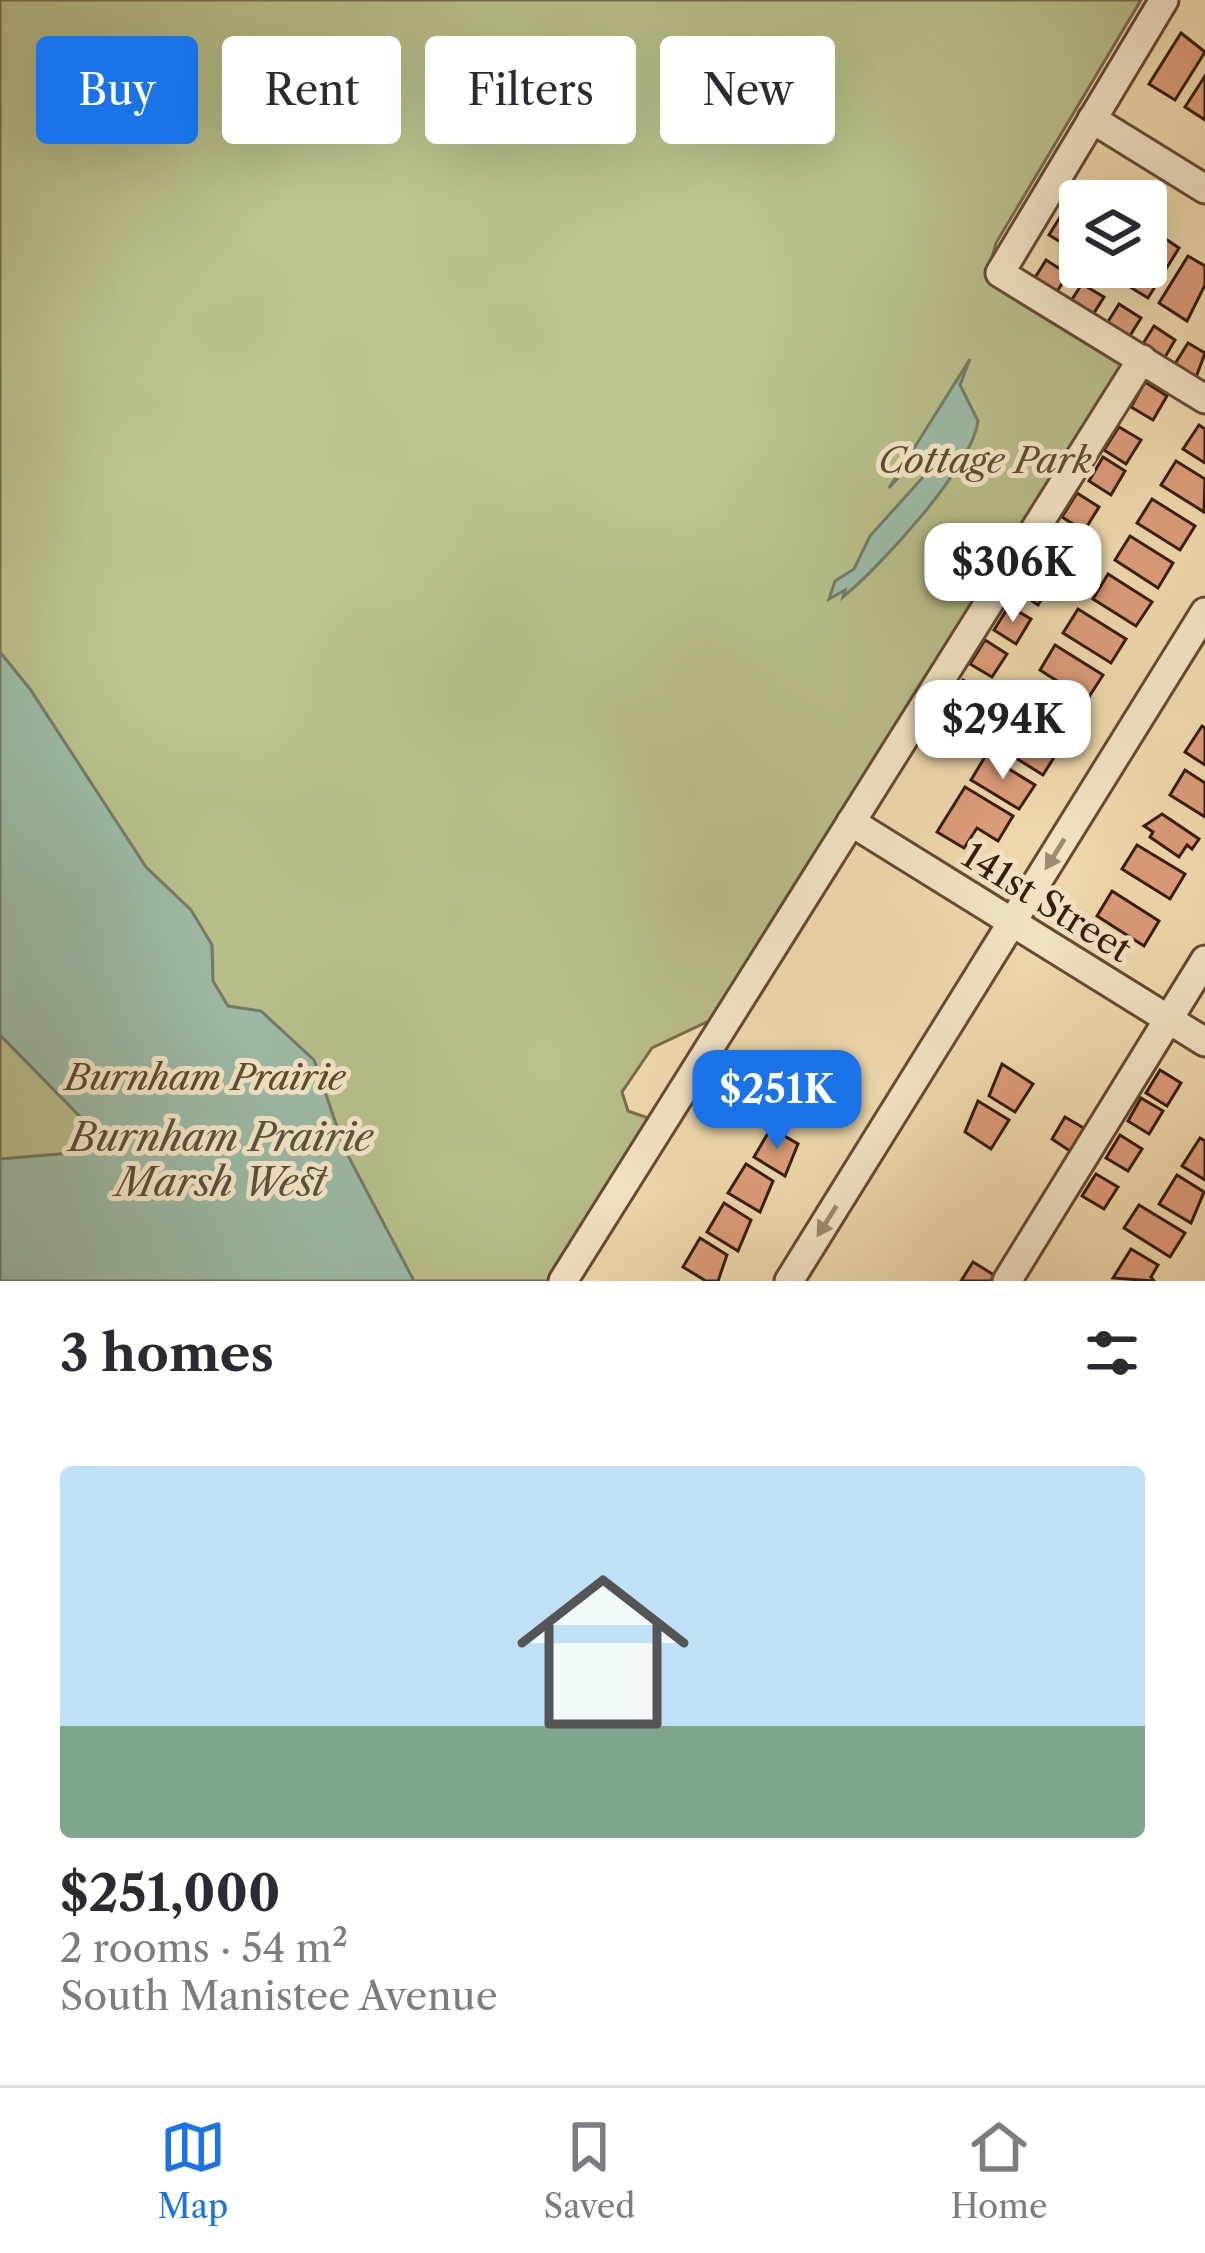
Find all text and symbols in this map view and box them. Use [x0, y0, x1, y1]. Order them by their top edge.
chip: Buy [36, 36, 198, 144]
chip: Rent [222, 36, 401, 144]
chip: Filters [425, 36, 636, 144]
chip: New [660, 36, 835, 144]
map controls [1059, 180, 1167, 288]
button: layers [1059, 180, 1167, 288]
park label: Cottage Park [878, 438, 1092, 482]
pin: $306K [929, 523, 1097, 625]
text: $306K [951, 538, 1075, 586]
pin: $294K [919, 680, 1087, 782]
text: $294K [942, 695, 1064, 743]
street label: 141st Street [954, 833, 1140, 971]
one-way arrow [1045, 837, 1066, 871]
pin: $251K [693, 1050, 861, 1152]
park label: Burnham Prairie [62, 1055, 347, 1099]
text: $251K [719, 1065, 835, 1113]
water label: Burnham Prairie Marsh West [66, 1113, 374, 1206]
one-way arrow [817, 1204, 838, 1238]
icon: filters [1079, 1320, 1145, 1386]
text: 3 homes [60, 1322, 274, 1384]
icon: home [495, 1544, 711, 1760]
text: $251,000 [60, 1862, 281, 1924]
text: 2 rooms · 54 m² [60, 1924, 348, 1972]
text: South Manistee Avenue [60, 1972, 497, 2020]
tab: Map [158, 2114, 228, 2227]
tab: Saved [544, 2114, 635, 2227]
tab: Home [950, 2114, 1047, 2227]

